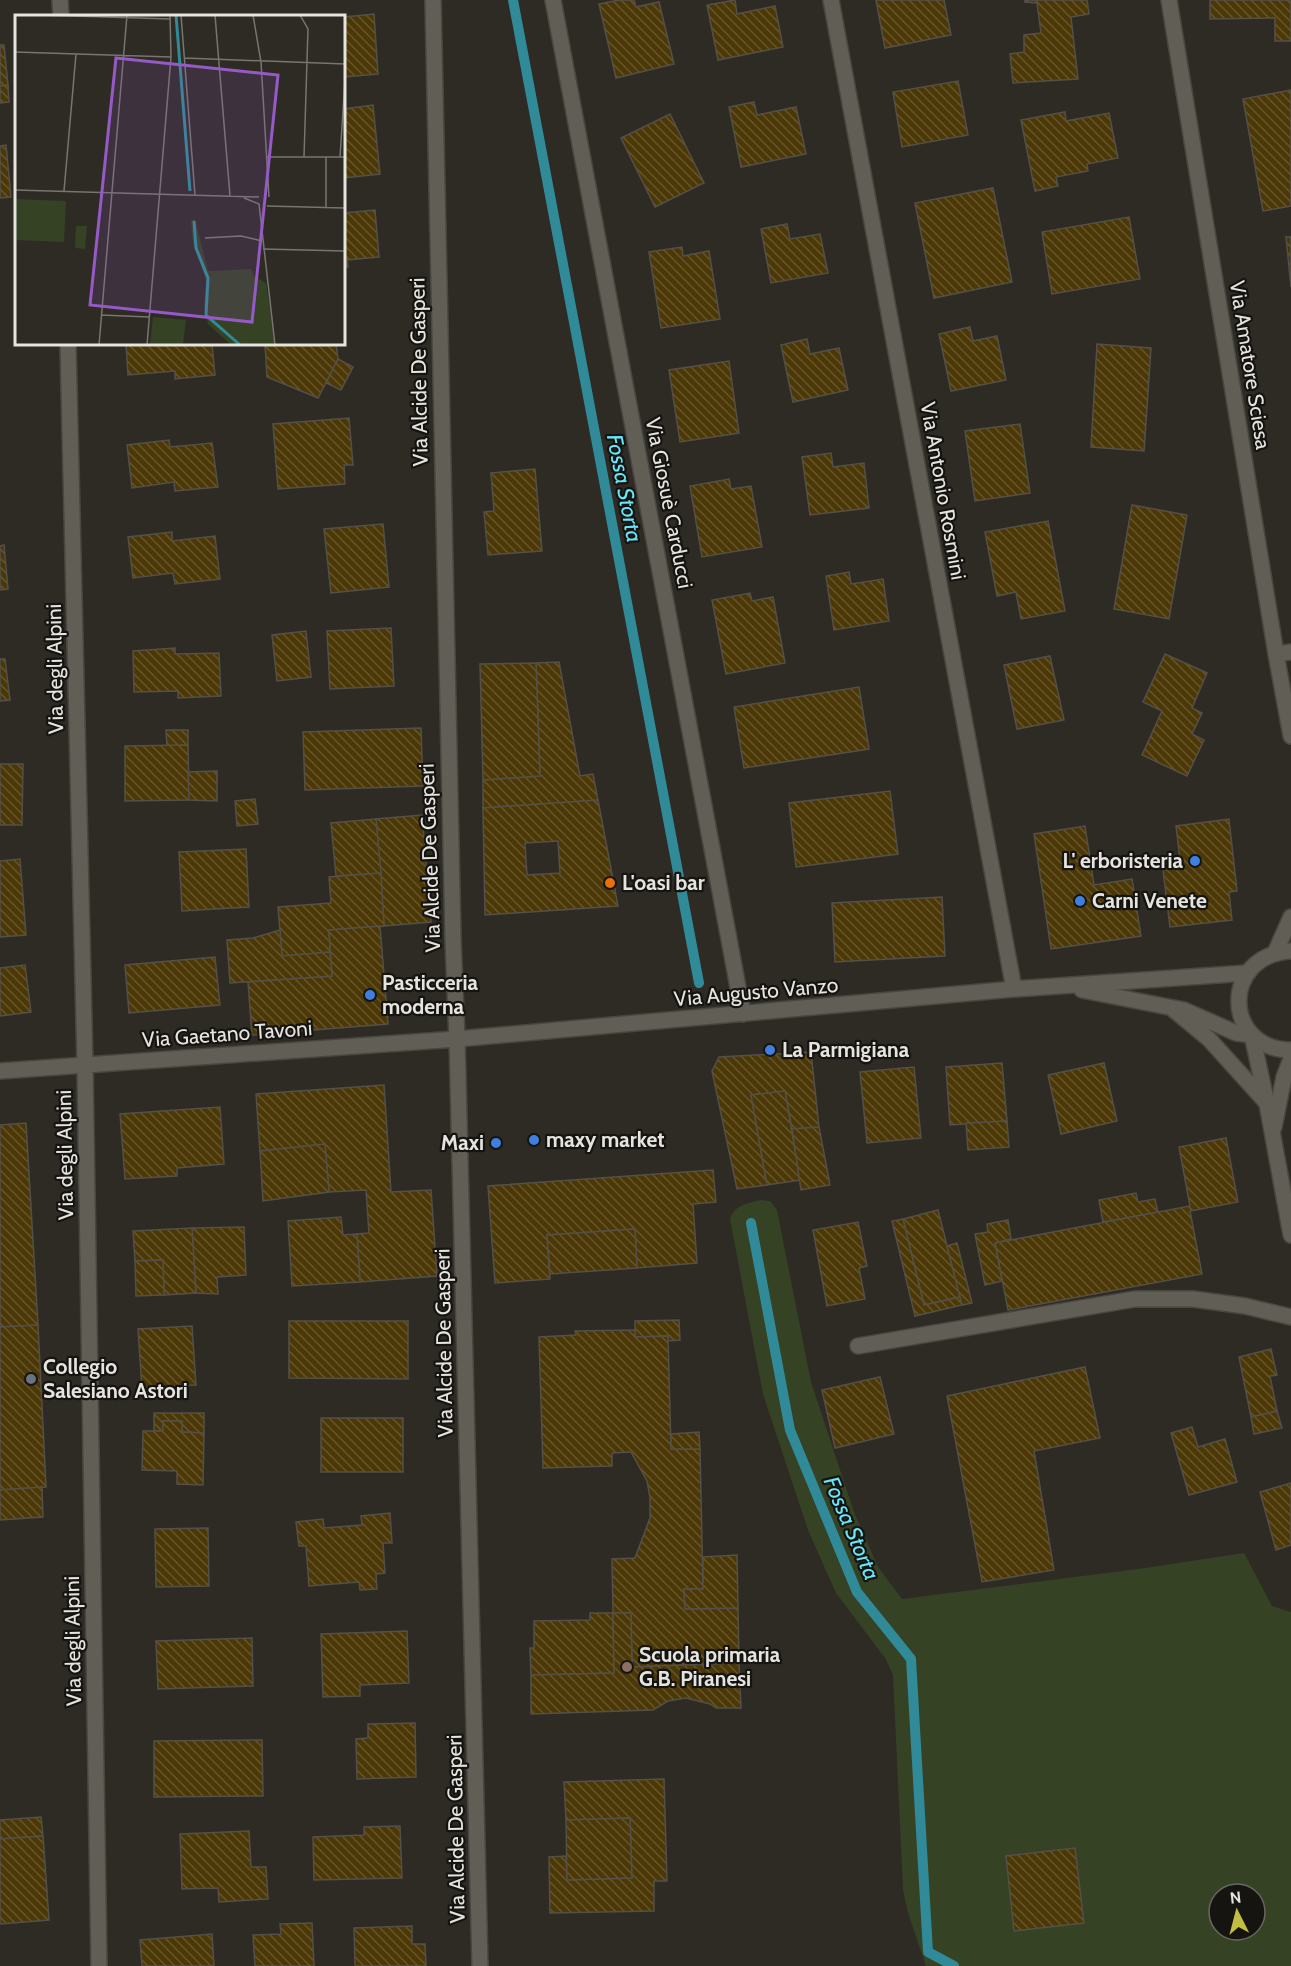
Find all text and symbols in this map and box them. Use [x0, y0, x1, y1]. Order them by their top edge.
inset map [15, 15, 345, 345]
street label: Via Alcide De Gasperi [404, 277, 433, 467]
street label: Via Amatore Sciesa [1225, 279, 1276, 451]
street label: Via Antonio Rosmini [916, 400, 971, 582]
street label: Via Giosuè Carducci [641, 415, 698, 590]
water label: Fossa Storta [601, 432, 648, 545]
street label: Via degli Alpini [41, 604, 68, 734]
street label: Via Alcide De Gasperi [414, 763, 445, 953]
place label: L' erboristeria [1063, 848, 1184, 873]
marker: L' erboristeria [1188, 854, 1202, 868]
place label: L'oasi bar [622, 870, 705, 895]
marker: L'oasi bar [603, 876, 617, 890]
place label: Carni Venete [1092, 888, 1207, 913]
marker: Carni Venete [1073, 894, 1087, 908]
place label: Pasticceria moderna [382, 970, 479, 1019]
street label: Via Augusto Vanzo [673, 972, 839, 1011]
marker: Pasticceria moderna [363, 988, 377, 1002]
street label: Via Gaetano Tavoni [141, 1015, 313, 1052]
place label: La Parmigiana [782, 1037, 910, 1062]
marker: La Parmigiana [763, 1043, 777, 1057]
street label: Via degli Alpini [51, 1090, 78, 1220]
place label: maxy market [546, 1127, 664, 1152]
place label: Maxi [441, 1130, 484, 1155]
marker: maxy market [527, 1133, 541, 1147]
marker: Maxi [489, 1136, 503, 1150]
street label: Via Alcide De Gasperi [429, 1248, 458, 1438]
place label: Collegio Salesiano Astori [43, 1354, 188, 1403]
marker: Collegio Salesiano Astori [24, 1372, 38, 1386]
water label: Fossa Storta [818, 1472, 885, 1584]
street label: Via degli Alpini [59, 1576, 86, 1706]
place label: Scuola primaria G.B. Piranesi [639, 1642, 781, 1691]
marker: Scuola primaria G.B. Piranesi [620, 1660, 634, 1674]
street label: Via Alcide De Gasperi [441, 1734, 470, 1924]
north arrow [1207, 1882, 1267, 1942]
text: N [1229, 1888, 1242, 1908]

